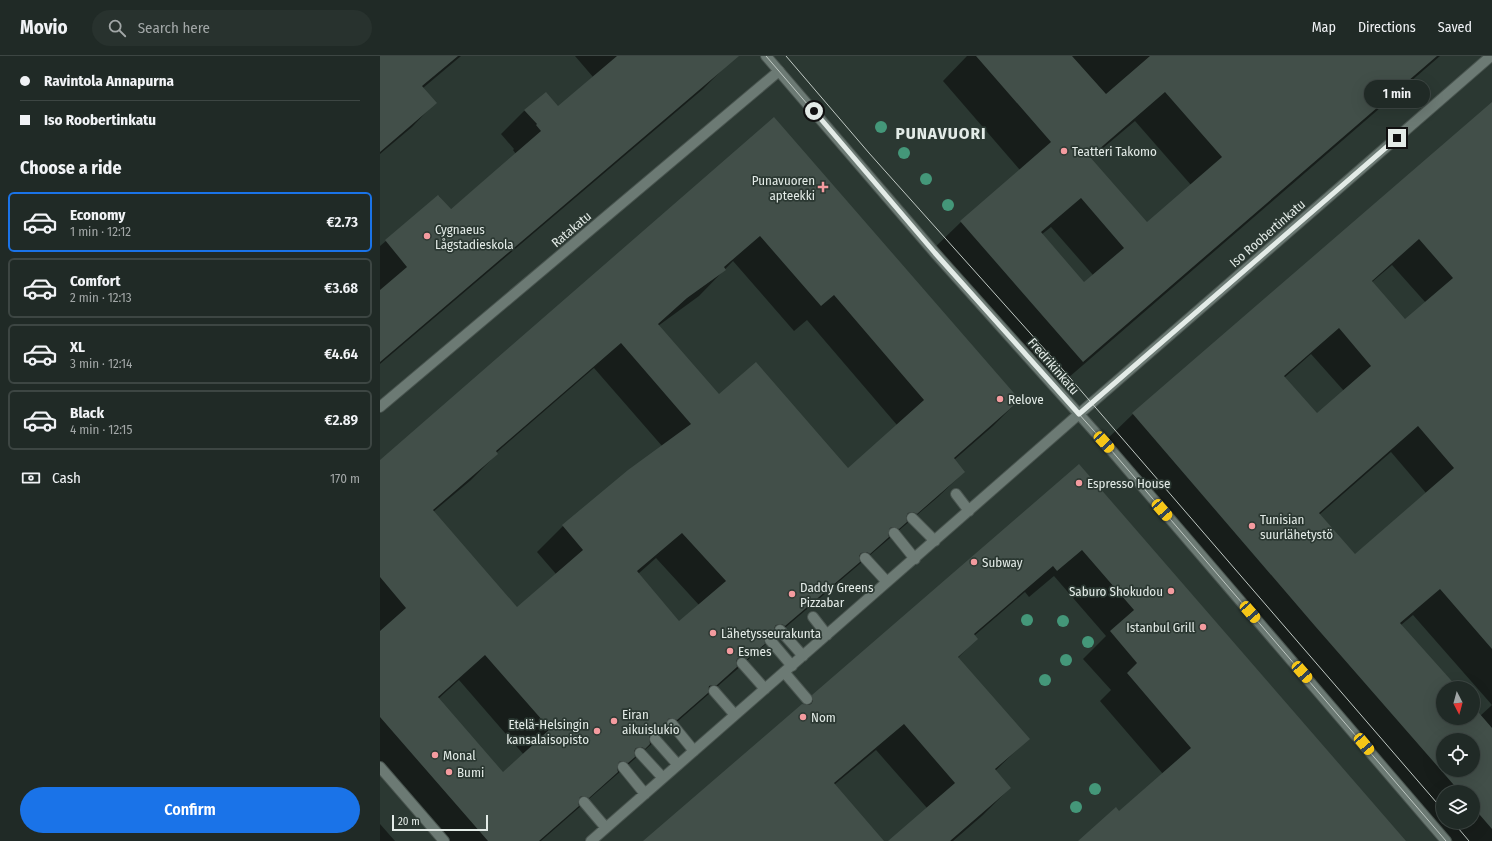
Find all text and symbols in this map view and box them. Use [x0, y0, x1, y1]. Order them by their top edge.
search box [92, 10, 372, 46]
text: Movio [20, 16, 68, 39]
icon: search [106, 17, 128, 39]
text: Search here [138, 19, 210, 37]
text: Map [1312, 19, 1336, 36]
text: Directions [1358, 19, 1416, 36]
text: Saved [1438, 19, 1472, 36]
text: Ravintola Annapurna [44, 72, 174, 90]
callout: 1 min [1364, 80, 1430, 108]
text: 1 min [1383, 86, 1411, 101]
route start [805, 102, 823, 120]
text: Iso Roobertinkatu [44, 111, 156, 129]
district label: PUNAVUORI [895, 123, 987, 144]
route end [1388, 129, 1406, 147]
place label: Teatteri Takomo [1072, 144, 1157, 159]
marker: Teatteri Takomo [1059, 146, 1069, 156]
text: Choose a ride [20, 157, 122, 179]
place label: Punavuoren apteekki [752, 173, 815, 203]
marker: Punavuoren apteekki [818, 182, 828, 192]
street label: Iso Roobertinkatu [1227, 197, 1308, 270]
icon: car [22, 204, 58, 240]
text: Economy [70, 206, 125, 224]
street label: Ratakatu [548, 208, 594, 250]
text: €2.73 [327, 213, 358, 231]
place label: Cygnaeus Lågstadieskola [435, 222, 514, 252]
text: 1 min · 12:12 [70, 224, 131, 239]
marker: Cygnaeus Lågstadieskola [422, 231, 432, 241]
icon: car [22, 270, 58, 306]
text: Comfort [70, 272, 121, 290]
text: €3.68 [324, 279, 358, 297]
text: 2 min · 12:13 [70, 290, 132, 305]
street label: Fredrikinkatu [1025, 335, 1082, 398]
icon: car [22, 336, 58, 372]
text: XL [70, 338, 85, 356]
text: €4.64 [324, 345, 358, 363]
text: 3 min · 12:14 [70, 356, 132, 371]
place label: Relove [1008, 392, 1044, 407]
marker: Relove [995, 394, 1005, 404]
icon: car [22, 402, 58, 438]
text: Black [70, 404, 104, 422]
text: €2.89 [325, 411, 358, 429]
text: 4 min · 12:15 [70, 422, 132, 437]
car [1092, 429, 1116, 455]
icon: cash [20, 467, 42, 489]
text: Cash [52, 469, 81, 487]
text: 170 m [330, 471, 360, 486]
place label: Espresso House [1087, 476, 1170, 491]
marker: Espresso House [1074, 478, 1084, 488]
car [1150, 497, 1174, 523]
place label: Tunisian suurlähetystö [1260, 512, 1333, 542]
marker: Tunisian suurlähetystö [1247, 521, 1257, 531]
place label: Subway [982, 555, 1023, 570]
marker: Subway [969, 557, 979, 567]
place label: Daddy Greens Pizzabar [800, 580, 874, 610]
place label: Saburo Shokudou [1069, 584, 1163, 599]
marker: Saburo Shokudou [1166, 586, 1176, 596]
marker: Daddy Greens Pizzabar [787, 589, 797, 599]
car [1238, 599, 1262, 625]
place label: Istanbul Grill [1126, 620, 1196, 635]
marker: Istanbul Grill [1198, 622, 1208, 632]
place label: Lähetysseurakunta [721, 626, 821, 641]
marker: Lähetysseurakunta [708, 628, 718, 638]
place label: Esmes [738, 644, 772, 659]
marker: Esmes [725, 646, 735, 656]
car [1290, 659, 1314, 685]
north arrow [1436, 681, 1480, 725]
map controls [1436, 681, 1480, 829]
place label: Eiran aikuislukio [622, 707, 680, 737]
place label: Nom [811, 710, 836, 725]
marker: Nom [798, 712, 808, 722]
marker: Eiran aikuislukio [609, 716, 619, 726]
place label: Etelä-Helsingin kansalaisopisto [506, 717, 589, 747]
marker: Etelä-Helsingin kansalaisopisto [592, 726, 602, 736]
car [1352, 731, 1376, 757]
button: locate [1436, 733, 1480, 777]
place label: Monal [443, 748, 476, 763]
marker: Monal [430, 750, 440, 760]
place label: Bumi [457, 765, 484, 780]
marker: Bumi [444, 767, 454, 777]
button: layers [1436, 785, 1480, 829]
button: Confirm [20, 787, 360, 833]
scale bar [392, 813, 488, 832]
text: 20 m [398, 815, 420, 828]

